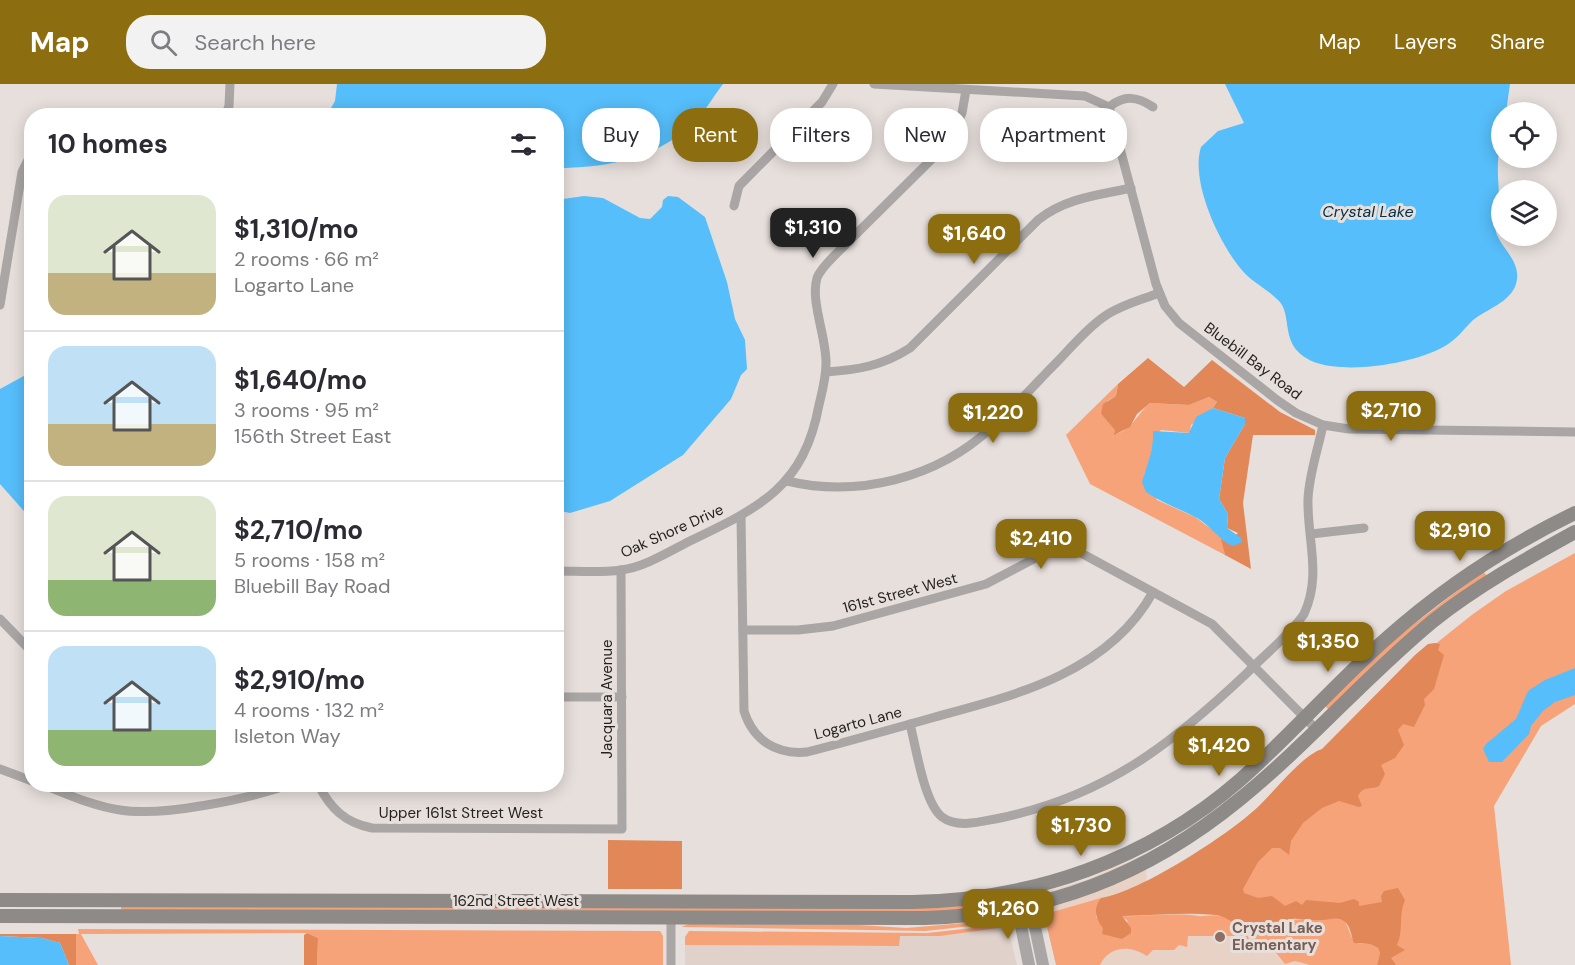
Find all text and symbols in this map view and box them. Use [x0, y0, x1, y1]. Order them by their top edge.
search box [126, 15, 546, 69]
text: Map [30, 24, 90, 61]
icon: search [147, 26, 180, 59]
text: Search here [195, 28, 316, 57]
text: Map [1319, 28, 1361, 56]
text: Layers [1394, 28, 1457, 56]
text: Share [1490, 28, 1545, 56]
map controls [1491, 102, 1557, 246]
button: locate [1491, 102, 1557, 168]
chip: Buy [582, 108, 660, 162]
chip: Rent [672, 108, 758, 162]
chip: Filters [770, 108, 872, 162]
chip: New [884, 108, 968, 162]
chip: Apartment [980, 108, 1127, 162]
text: 10 homes [48, 127, 168, 161]
icon: filters [507, 128, 540, 161]
button: layers [1491, 180, 1557, 246]
water label: Crystal Lake [1322, 201, 1414, 222]
pin: $1,310 [764, 208, 862, 259]
text: $1,310/mo [234, 212, 359, 246]
text: $1,310 [784, 214, 842, 240]
pin: $1,640 [925, 214, 1023, 265]
icon: home [96, 219, 168, 291]
text: $1,640 [942, 220, 1006, 246]
text: 2 rooms · 66 m² [234, 246, 379, 272]
text: Logarto Lane [234, 272, 354, 298]
street label: Bluebill Bay Road [1200, 318, 1306, 404]
text: $1,640/mo [234, 363, 367, 397]
icon: home [96, 370, 168, 442]
pin: $2,710 [1342, 391, 1440, 442]
pin: $1,220 [944, 393, 1042, 444]
text: 3 rooms · 95 m² [234, 397, 379, 423]
text: $2,710 [1360, 397, 1422, 423]
text: $1,220 [962, 399, 1024, 425]
text: 156th Street East [234, 423, 391, 449]
street label: Oak Shore Drive [617, 499, 727, 563]
pin: $2,910 [1411, 511, 1509, 562]
text: $2,710/mo [234, 513, 363, 547]
text: $2,910 [1429, 517, 1491, 543]
pin: $2,410 [992, 519, 1090, 570]
icon: home [96, 520, 168, 592]
text: $2,410 [1010, 525, 1072, 551]
text: 5 rooms · 158 m² [234, 547, 385, 573]
street label: 161st Street West [841, 568, 960, 618]
text: Bluebill Bay Road [234, 573, 391, 599]
pin: $1,350 [1279, 622, 1377, 673]
text: $1,350 [1297, 628, 1359, 654]
street label: Jacquara Avenue [597, 639, 617, 759]
text: $2,910/mo [234, 663, 365, 697]
icon: home [96, 670, 168, 742]
text: 4 rooms · 132 m² [234, 697, 384, 723]
street label: Logarto Lane [812, 702, 904, 744]
text: Isleton Way [234, 723, 341, 749]
pin: $1,420 [1170, 726, 1268, 777]
text: $1,420 [1188, 732, 1250, 758]
street label: Upper 161st Street West [379, 803, 543, 823]
pin: $1,730 [1032, 806, 1130, 857]
text: $1,730 [1051, 812, 1111, 838]
pin: $1,260 [959, 889, 1057, 940]
street label: 162nd Street West [453, 891, 579, 911]
text: $1,260 [977, 895, 1039, 921]
place label: Crystal Lake Elementary [1232, 918, 1323, 955]
marker: Crystal Lake Elementary [1213, 930, 1227, 944]

